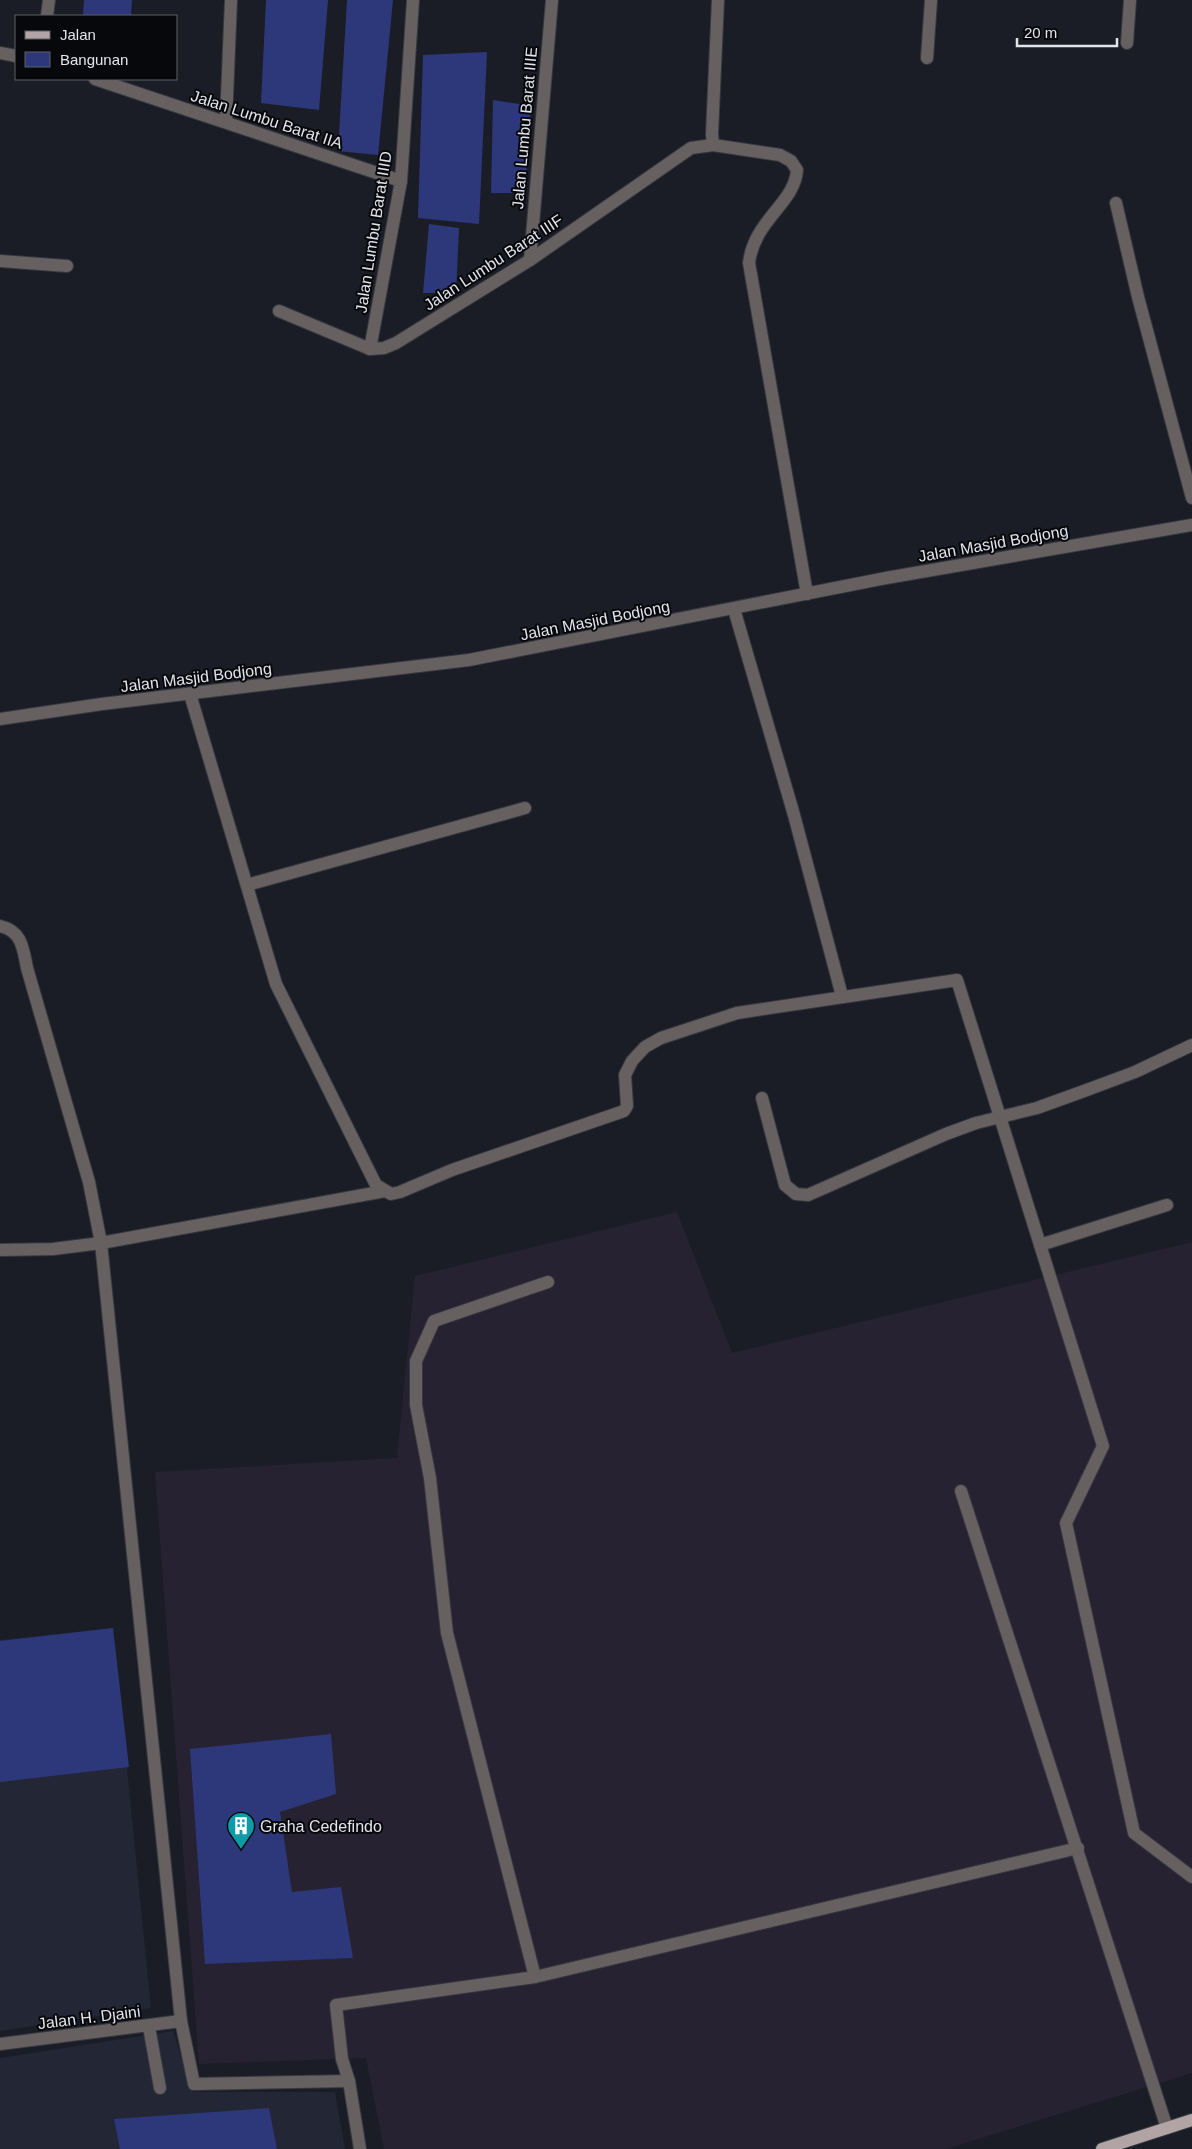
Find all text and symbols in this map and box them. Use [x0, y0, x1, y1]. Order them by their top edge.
legend [15, 15, 178, 80]
scale bar [1017, 15, 1117, 47]
text: 20 m [1024, 24, 1057, 41]
text: Jalan [60, 26, 96, 43]
street label: Jalan Lumbu Barat IIIE [509, 46, 540, 210]
text: Bangunan [60, 51, 128, 68]
street label: Jalan Lumbu Barat IIA [189, 87, 345, 152]
street label: Jalan Lumbu Barat IIID [352, 150, 395, 314]
street label: Jalan Lumbu Barat IIIF [421, 211, 566, 314]
street label: Jalan Masjid Bodjong [917, 522, 1069, 565]
street label: Jalan Masjid Bodjong [519, 598, 671, 643]
street label: Jalan Masjid Bodjong [120, 660, 273, 695]
building icon: Graha Cedefindo [226, 1811, 256, 1850]
place label: Graha Cedefindo [260, 1818, 382, 1835]
street label: Jalan H. Djaini [37, 2003, 141, 2032]

